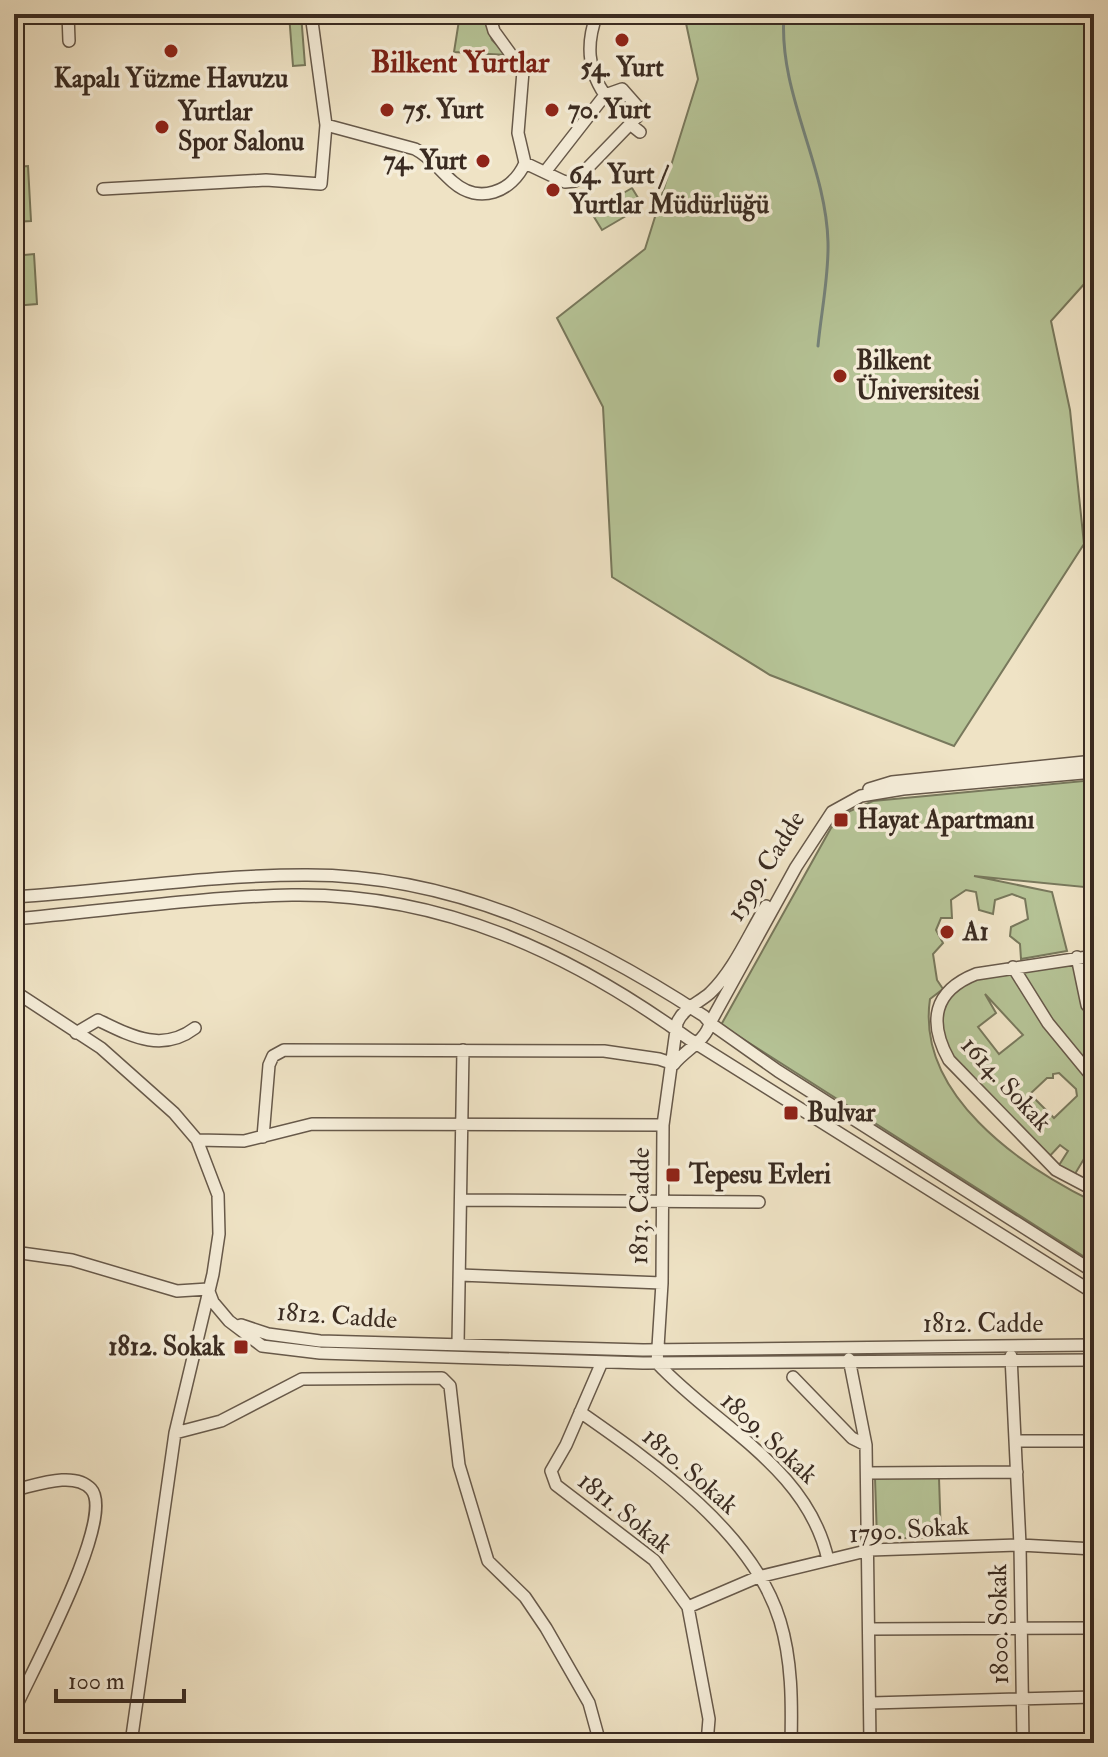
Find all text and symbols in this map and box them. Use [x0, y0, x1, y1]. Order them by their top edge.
marker: 54. Yurt [613, 31, 631, 49]
marker: Kapalı Yüzme Havuzu [162, 42, 180, 60]
district label: Bilkent Yurtlar [371, 44, 550, 81]
place label: 54. Yurt [580, 52, 664, 84]
place label: Kapalı Yüzme Havuzu [54, 63, 289, 96]
place label: 75. Yurt [403, 94, 484, 126]
place label: 70. Yurt [568, 94, 652, 126]
place label: Yurtlar Spor Salonu [177, 96, 305, 159]
marker: 75. Yurt [378, 101, 396, 119]
marker: 70. Yurt [543, 101, 561, 119]
marker: Yurtlar Spor Salonu [153, 118, 171, 136]
place label: 74. Yurt [383, 145, 468, 177]
marker: 74. Yurt [474, 152, 492, 170]
place label: 64. Yurt / Yurtlar Müdürlüğü [568, 159, 770, 222]
marker: 64. Yurt / Yurtlar Müdürlüğü [544, 181, 562, 199]
place label: Bilkent Üniversitesi [856, 345, 980, 407]
marker: Bilkent Üniversitesi [831, 367, 849, 385]
place label: Hayat Apartmanı [857, 804, 1034, 837]
street label: 1599. Cadde [720, 805, 812, 927]
marker: Hayat Apartmanı [832, 811, 850, 829]
place label: A1 [962, 916, 989, 948]
marker: A1 [938, 923, 956, 941]
street label: 1614. Sokak [954, 1030, 1059, 1139]
place label: Bulvar [807, 1097, 876, 1129]
marker: Bulvar [782, 1104, 800, 1122]
street label: 1813. Cadde [623, 1147, 657, 1265]
place label: Tepesu Evleri [688, 1159, 831, 1192]
marker: Tepesu Evleri [664, 1166, 682, 1184]
street label: 1812. Cadde [276, 1296, 398, 1336]
street label: 1812. Cadde [923, 1308, 1043, 1340]
place label: 1812. Sokak [108, 1331, 226, 1363]
marker: 1812. Sokak [232, 1338, 250, 1356]
street label: 1809. Sokak [714, 1385, 825, 1491]
street label: 1810. Sokak [635, 1421, 745, 1522]
street label: 1811. Sokak [571, 1465, 679, 1561]
street label: 1790. Sokak [848, 1510, 971, 1550]
street label: 1800. Sokak [982, 1563, 1016, 1685]
scale bar [56, 1653, 184, 1703]
text: 100 m [68, 1666, 125, 1697]

